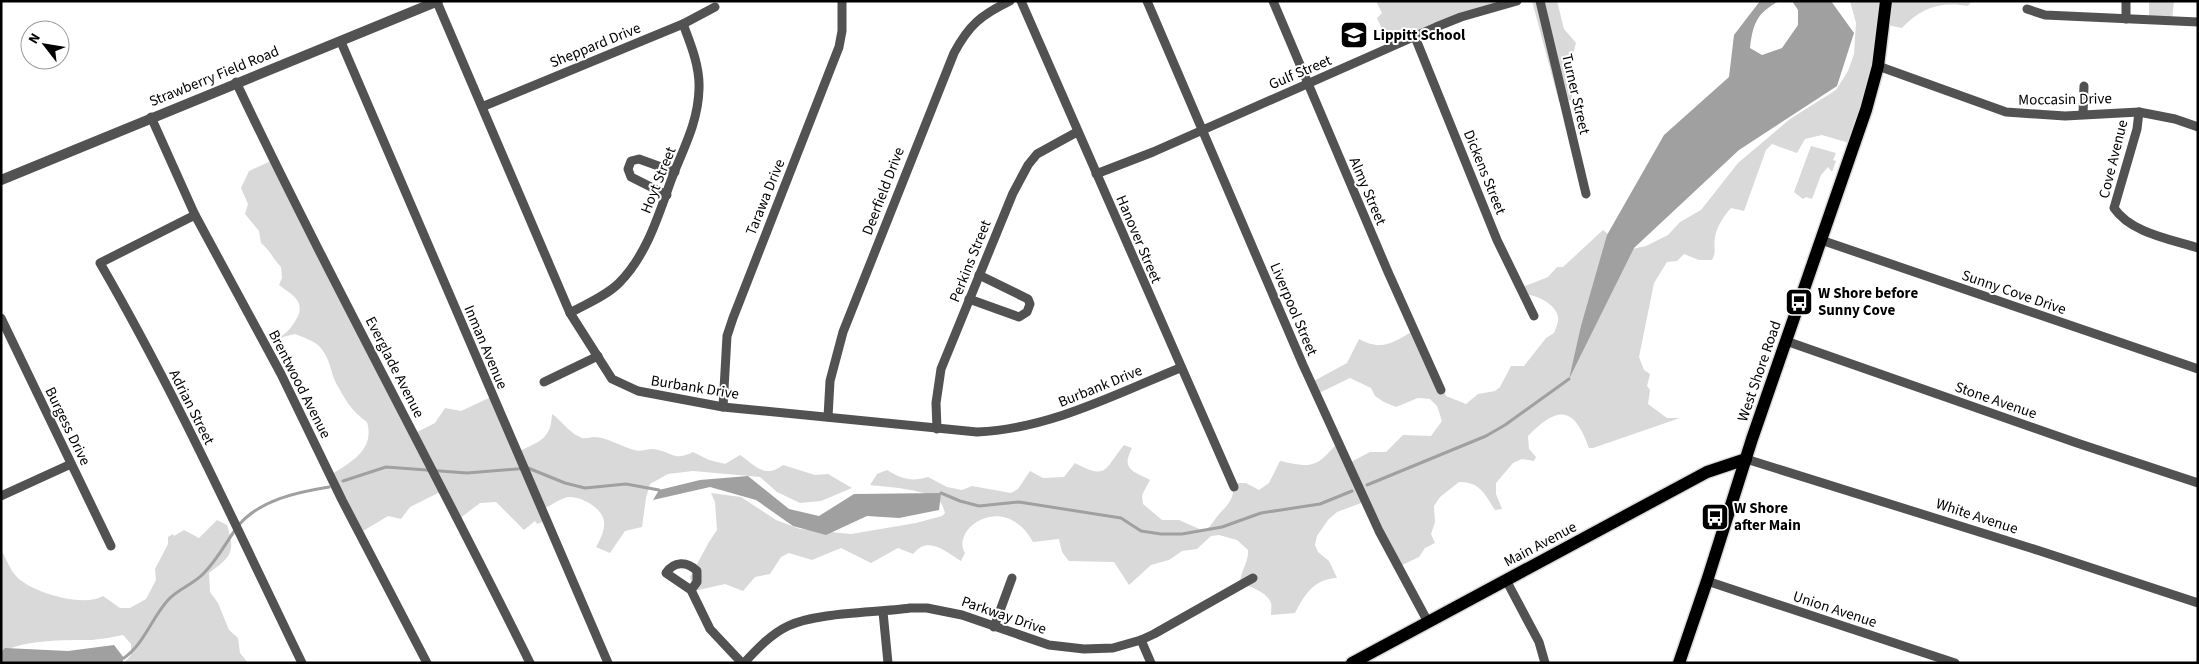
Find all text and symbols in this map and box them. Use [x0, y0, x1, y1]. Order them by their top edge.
street label: Sheppard Drive [547, 18, 644, 73]
north arrow [20, 20, 70, 70]
school or university icon: Lippitt School [1339, 20, 1369, 50]
place label: Lippitt School [1373, 25, 1466, 46]
text: N [24, 30, 46, 48]
street label: Strawberry Field Road [146, 41, 282, 112]
street label: Gulf Street [1266, 50, 1335, 95]
street label: Turner Street [1556, 52, 1595, 136]
street label: Moccasin Drive [2018, 88, 2112, 111]
street label: Cove Avenue [2094, 118, 2133, 201]
street label: Dickens Street [1458, 127, 1511, 218]
street label: Hoyt Street [636, 144, 681, 217]
street label: Deerfield Drive [857, 144, 910, 238]
street label: Almy Street [1344, 154, 1391, 228]
street label: Tarawa Drive [741, 156, 790, 239]
street label: Hanover Street [1111, 192, 1167, 286]
street label: Perkins Street [944, 217, 996, 305]
street label: Liverpool Street [1264, 259, 1323, 359]
street label: Sunny Cove Drive [1959, 265, 2069, 320]
place label: W Shore before Sunny Cove [1818, 283, 1918, 321]
bus stop icon: W Shore before Sunny Cove [1784, 287, 1814, 317]
street label: Inman Avenue [458, 302, 513, 393]
street label: Everglade Avenue [360, 313, 429, 422]
street label: West Shore Road [1732, 318, 1787, 424]
street label: Brentwood Avenue [263, 326, 336, 442]
street label: Burbank Drive [1055, 360, 1145, 413]
street label: Adrian Street [164, 366, 219, 448]
street label: Burbank Drive [649, 370, 741, 405]
street label: Stone Avenue [1952, 377, 2040, 424]
street label: Burgess Drive [39, 383, 96, 469]
street label: White Avenue [1933, 493, 2021, 540]
place label: W Shore after Main [1734, 498, 1801, 536]
bus stop icon: W Shore after Main [1700, 502, 1730, 532]
street label: Main Avenue [1500, 516, 1580, 572]
street label: Union Avenue [1790, 586, 1880, 633]
street label: Parkway Drive [958, 591, 1049, 640]

